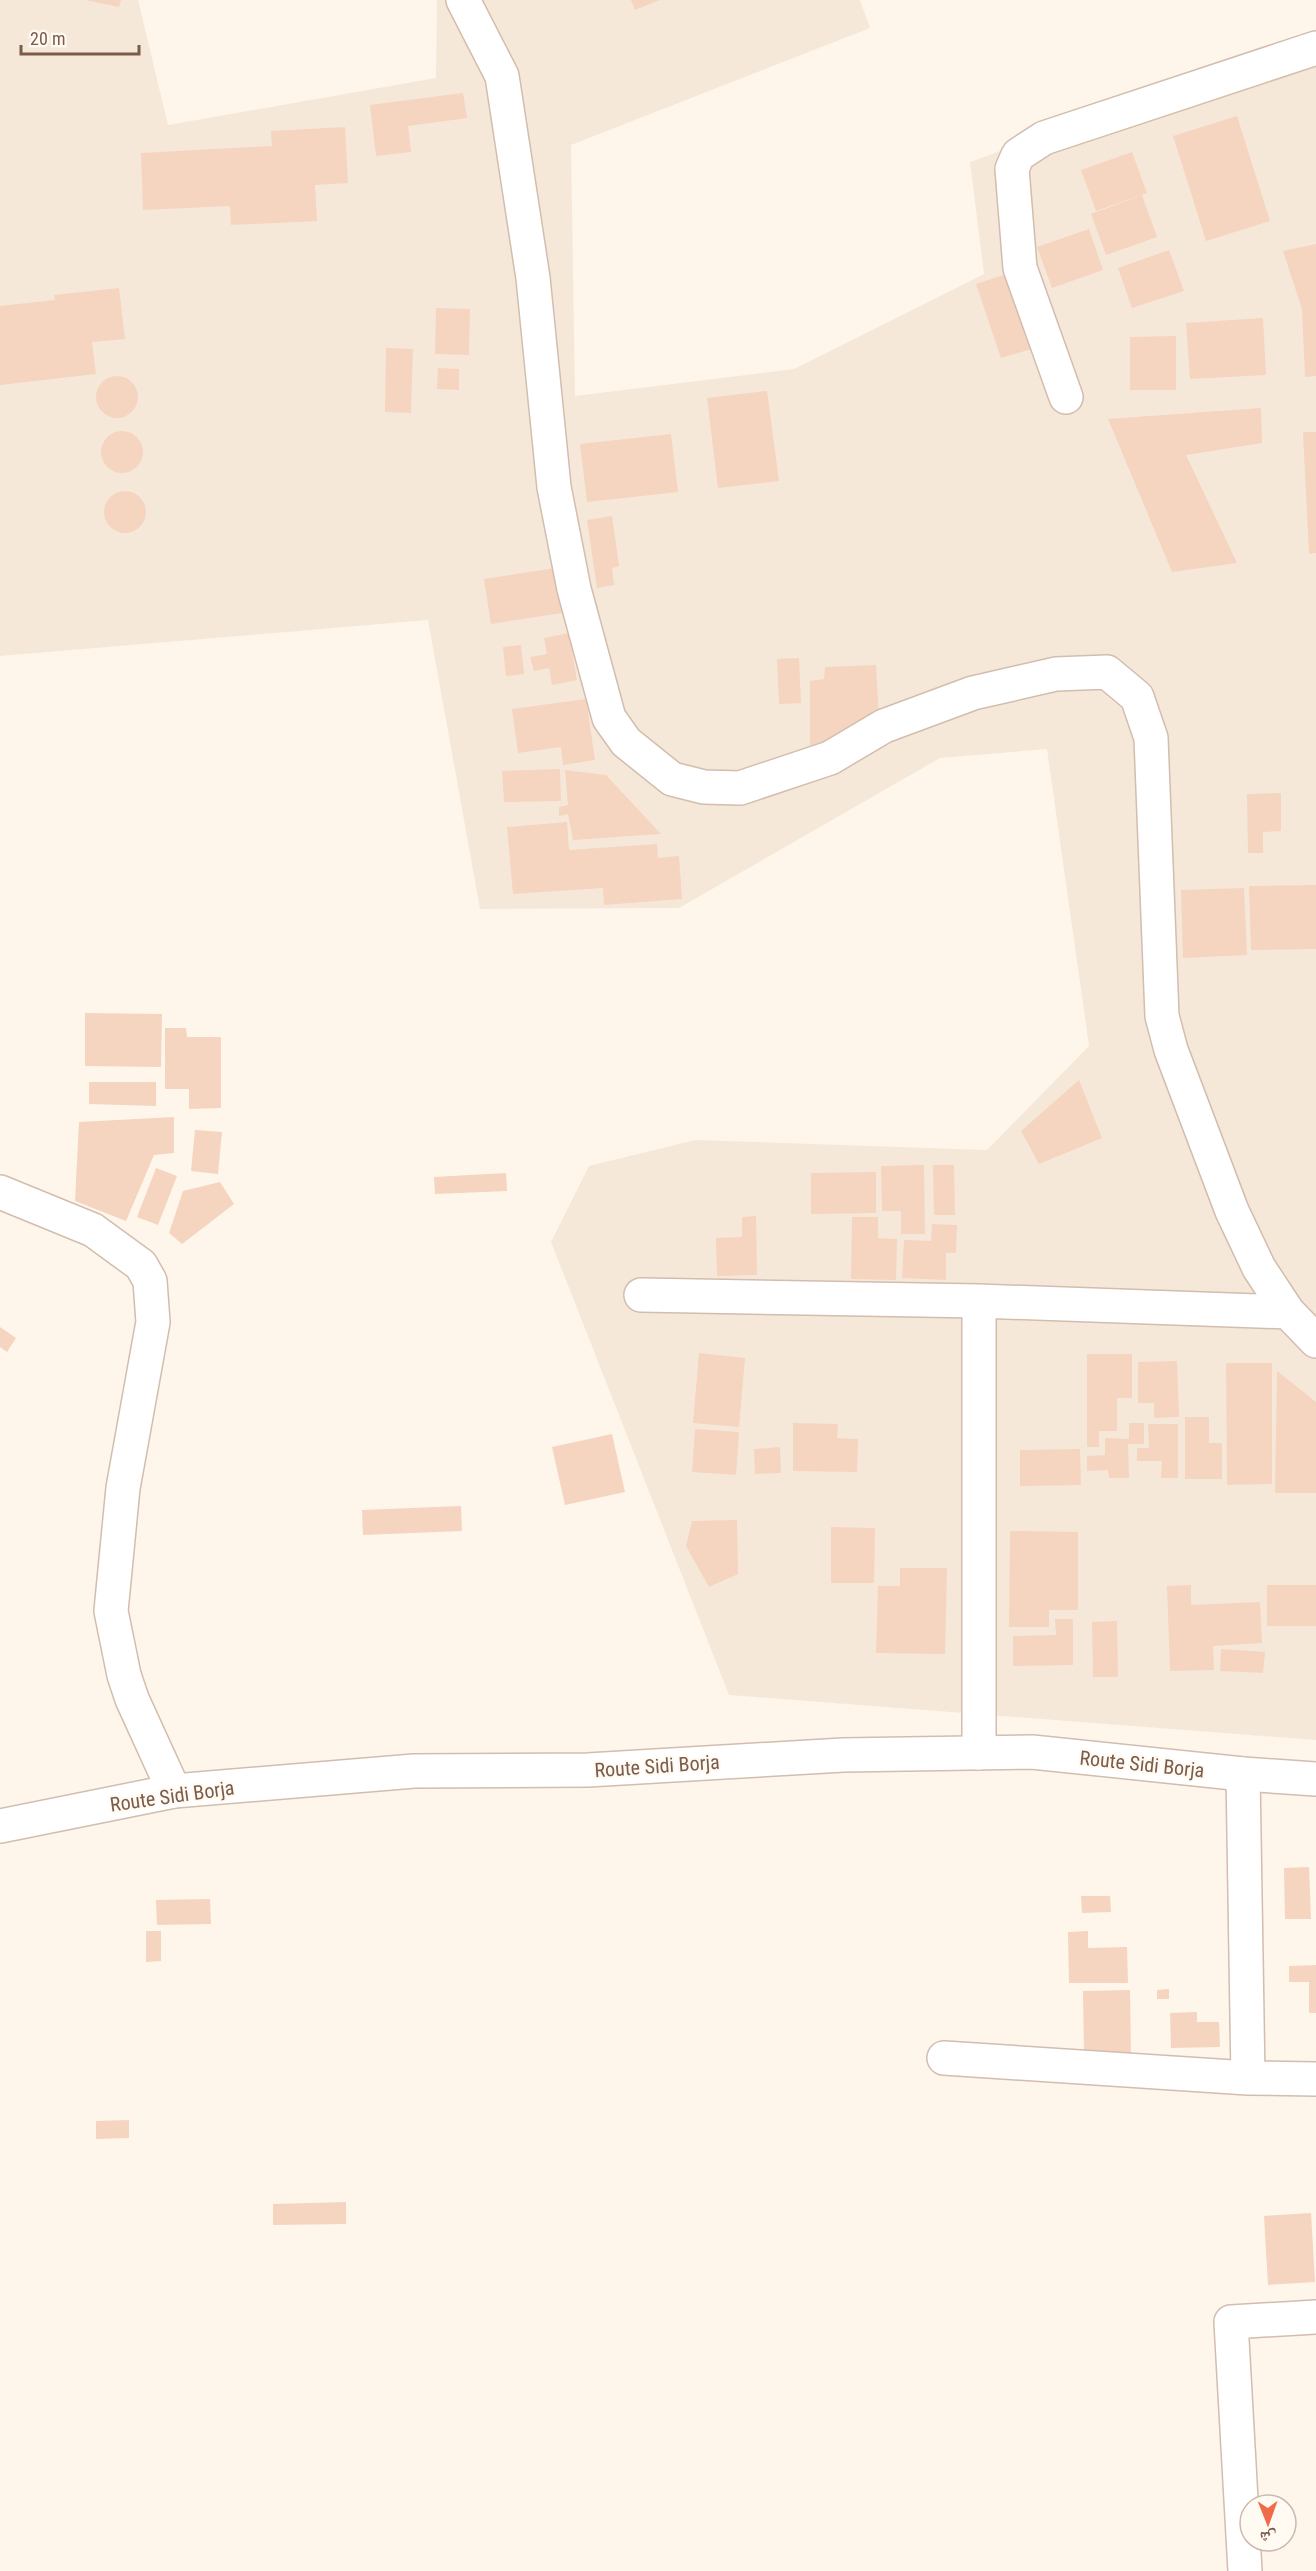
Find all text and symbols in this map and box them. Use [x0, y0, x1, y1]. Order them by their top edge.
scale bar [21, 18, 140, 56]
text: 20 m [30, 28, 65, 49]
street label: Route Sidi Borja [1078, 1746, 1206, 1782]
street label: Route Sidi Borja [594, 1750, 720, 1782]
street label: Route Sidi Borja [108, 1775, 236, 1817]
north arrow [1238, 2493, 1298, 2553]
text: ش [1260, 2528, 1277, 2547]

